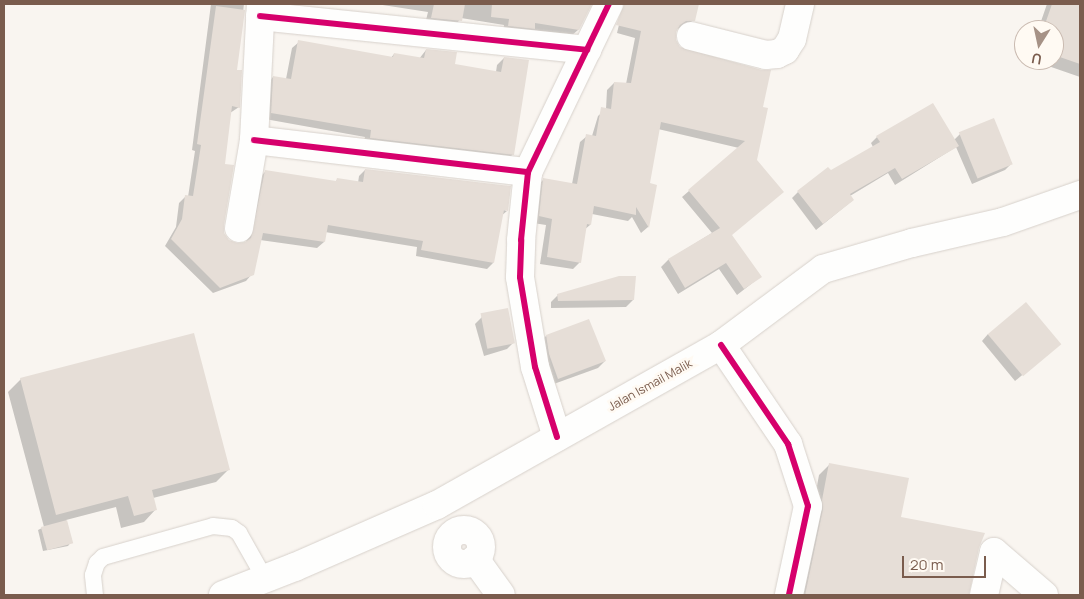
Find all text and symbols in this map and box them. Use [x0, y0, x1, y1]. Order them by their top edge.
north arrow [1014, 20, 1064, 70]
text: U [1030, 49, 1043, 70]
street label: Jalan Ismail Malik [606, 356, 694, 414]
scale bar [904, 546, 988, 578]
text: 20 m [910, 554, 943, 575]

